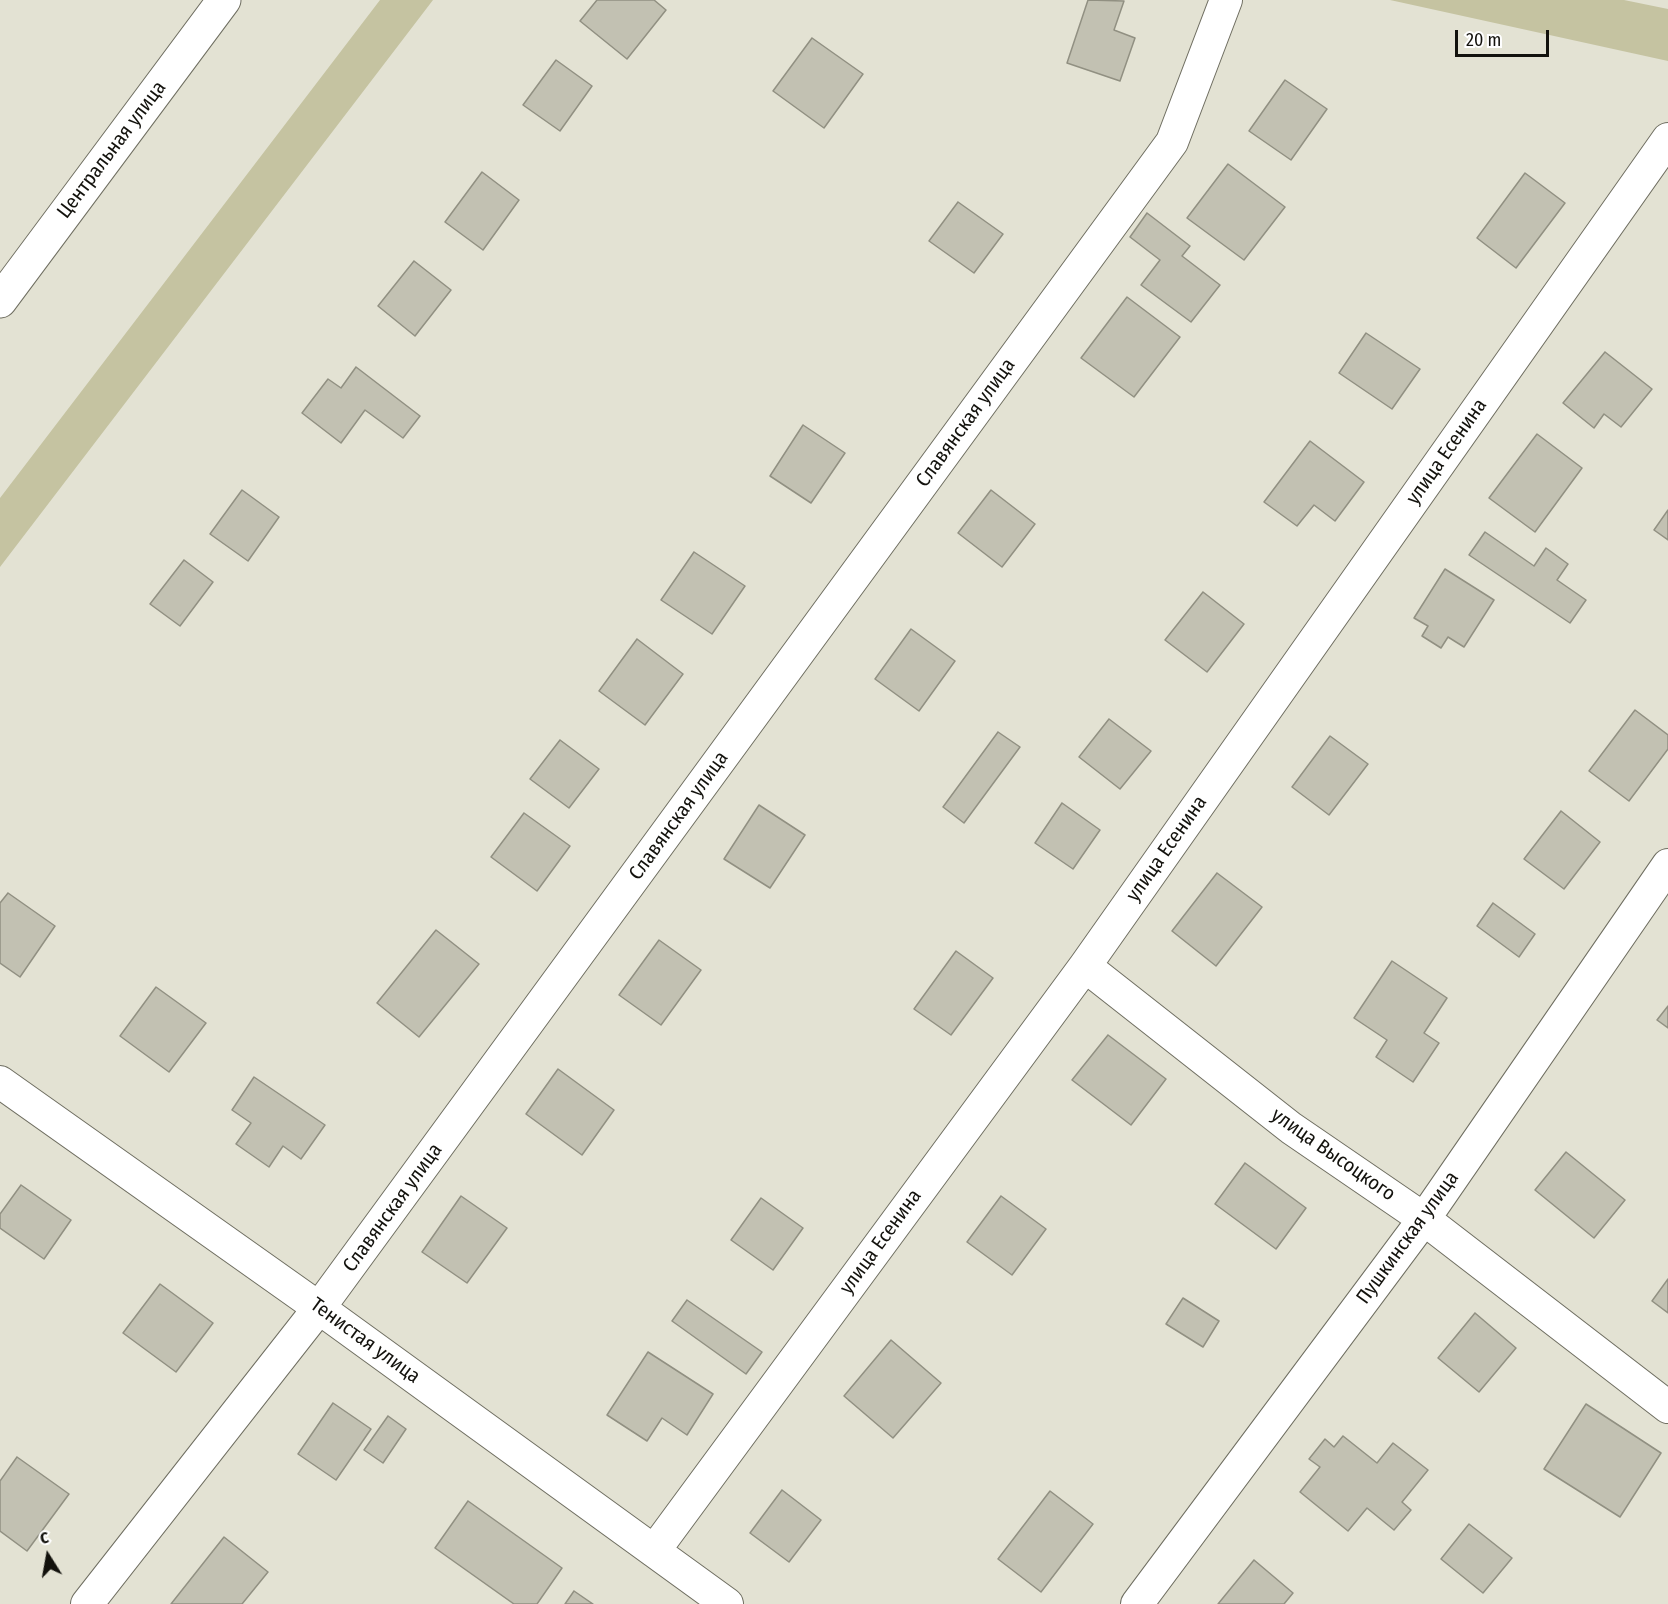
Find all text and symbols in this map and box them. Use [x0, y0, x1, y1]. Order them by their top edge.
scale bar [1458, 18, 1552, 56]
text: 20 m [1466, 29, 1501, 51]
street label: Центральная улица [53, 77, 171, 223]
street label: Славянская улица [911, 354, 1021, 492]
street label: улица Есенина [1402, 394, 1492, 510]
street label: Славянская улица [624, 747, 734, 885]
street label: улица Есенина [1122, 791, 1212, 907]
street label: улица Высоцкого [1266, 1103, 1400, 1207]
street label: Славянская улица [338, 1139, 448, 1277]
street label: Пушкинская улица [1352, 1167, 1464, 1309]
street label: улица Есенина [835, 1185, 927, 1299]
street label: Тенистая улица [305, 1293, 425, 1389]
north arrow [18, 1526, 78, 1586]
text: С [39, 1528, 50, 1548]

